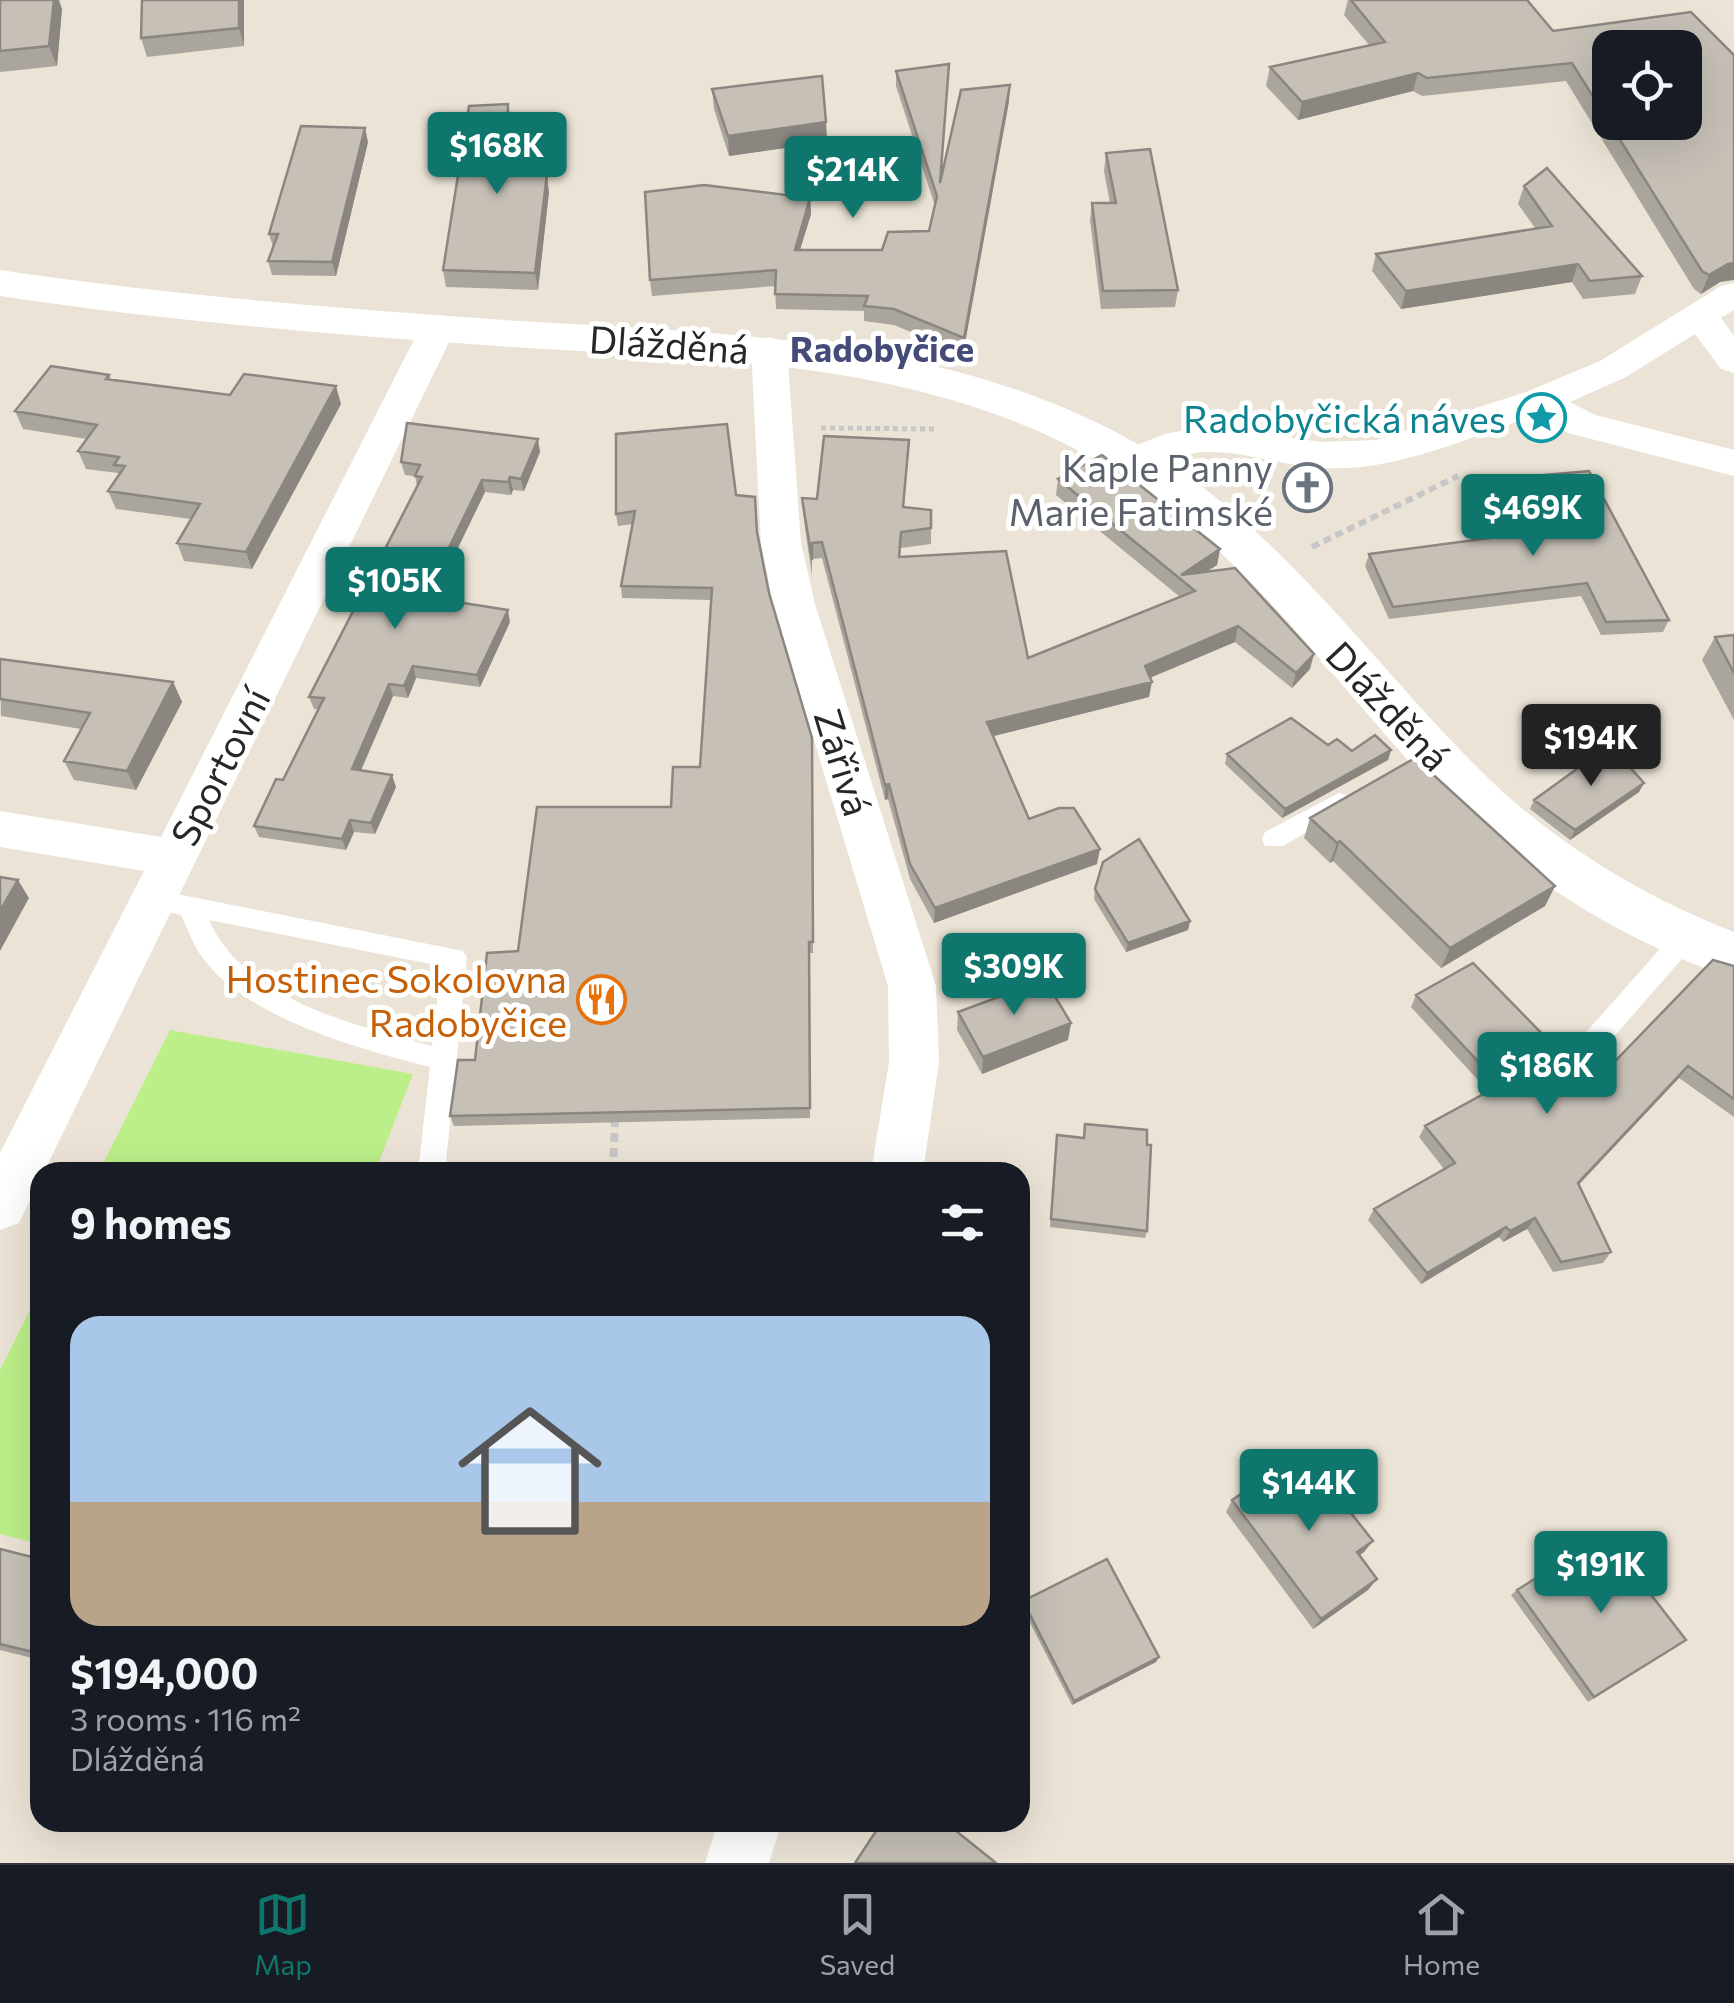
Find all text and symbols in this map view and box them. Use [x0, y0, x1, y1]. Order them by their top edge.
map controls [1592, 30, 1702, 140]
button: locate [1592, 30, 1702, 140]
pin: $168K [427, 112, 567, 197]
text: $168K [450, 124, 544, 164]
pin: $214K [783, 136, 923, 221]
text: $214K [806, 148, 900, 188]
street label: Dlážděná [588, 314, 750, 372]
district label: Radobyčice [790, 326, 974, 369]
place icon: Radobyčická náves [1515, 391, 1567, 443]
place label: Radobyčická náves [1183, 394, 1506, 441]
place label: Kaple Panny Marie Fatimské [1008, 443, 1273, 534]
church icon: Kaple Panny Marie Fatimské [1282, 462, 1334, 514]
pin: $469K [1463, 474, 1603, 559]
text: $469K [1483, 486, 1583, 526]
pin: $105K [325, 547, 465, 632]
text: $105K [347, 559, 443, 599]
street label: Dlážděná [1317, 631, 1461, 779]
street label: Sportovní [159, 678, 279, 853]
street label: Zářivá [806, 703, 882, 821]
pin: $194K [1521, 704, 1661, 789]
text: $194K [1544, 716, 1638, 756]
pin: $309K [944, 933, 1084, 1018]
text: $309K [964, 945, 1064, 985]
place label: Hostinec Sokolovna Radobyčice [226, 954, 567, 1045]
restaurant icon: Hostinec Sokolovna Radobyčice [576, 973, 628, 1025]
pin: $186K [1477, 1032, 1617, 1117]
text: $186K [1500, 1044, 1594, 1084]
icon: filters [935, 1195, 990, 1250]
text: 9 homes [70, 1196, 232, 1248]
icon: home [440, 1381, 620, 1561]
pin: $144K [1239, 1449, 1379, 1534]
text: $144K [1262, 1461, 1356, 1501]
pin: $191K [1531, 1531, 1671, 1616]
text: $191K [1556, 1543, 1646, 1583]
text: $194,000 [70, 1646, 258, 1698]
text: 3 rooms · 116 m² [70, 1698, 301, 1738]
text: Dlážděná [70, 1738, 204, 1778]
tab: Map [254, 1887, 312, 1981]
tab: Saved [820, 1887, 895, 1981]
tab: Home [1403, 1887, 1480, 1981]

